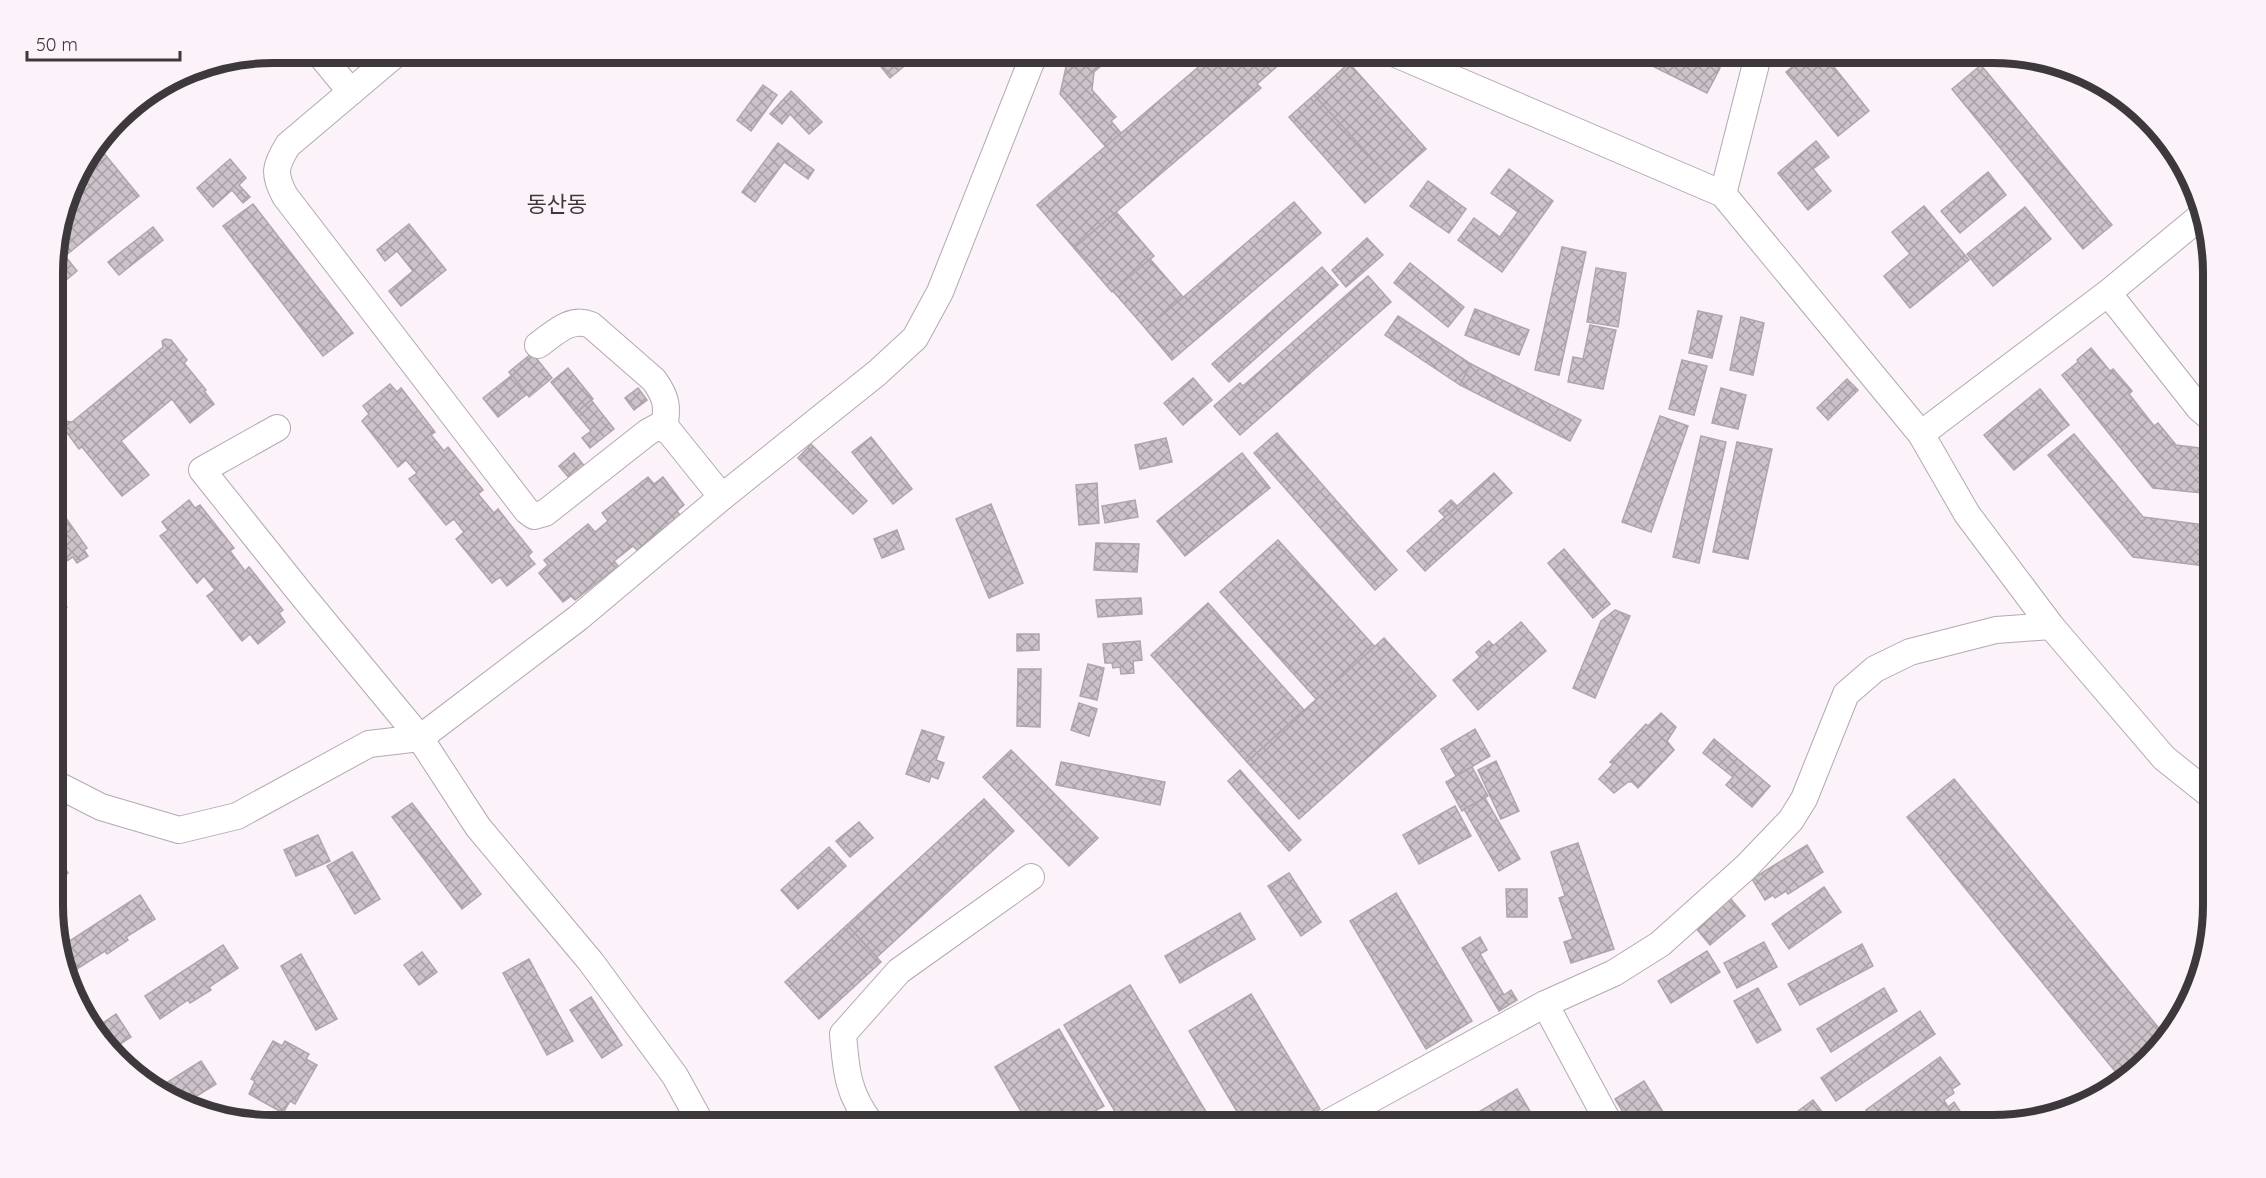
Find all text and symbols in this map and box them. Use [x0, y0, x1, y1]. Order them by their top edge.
scale bar [27, 24, 180, 62]
text: 50 m [36, 33, 78, 56]
district label: 동산동 [527, 190, 587, 218]

